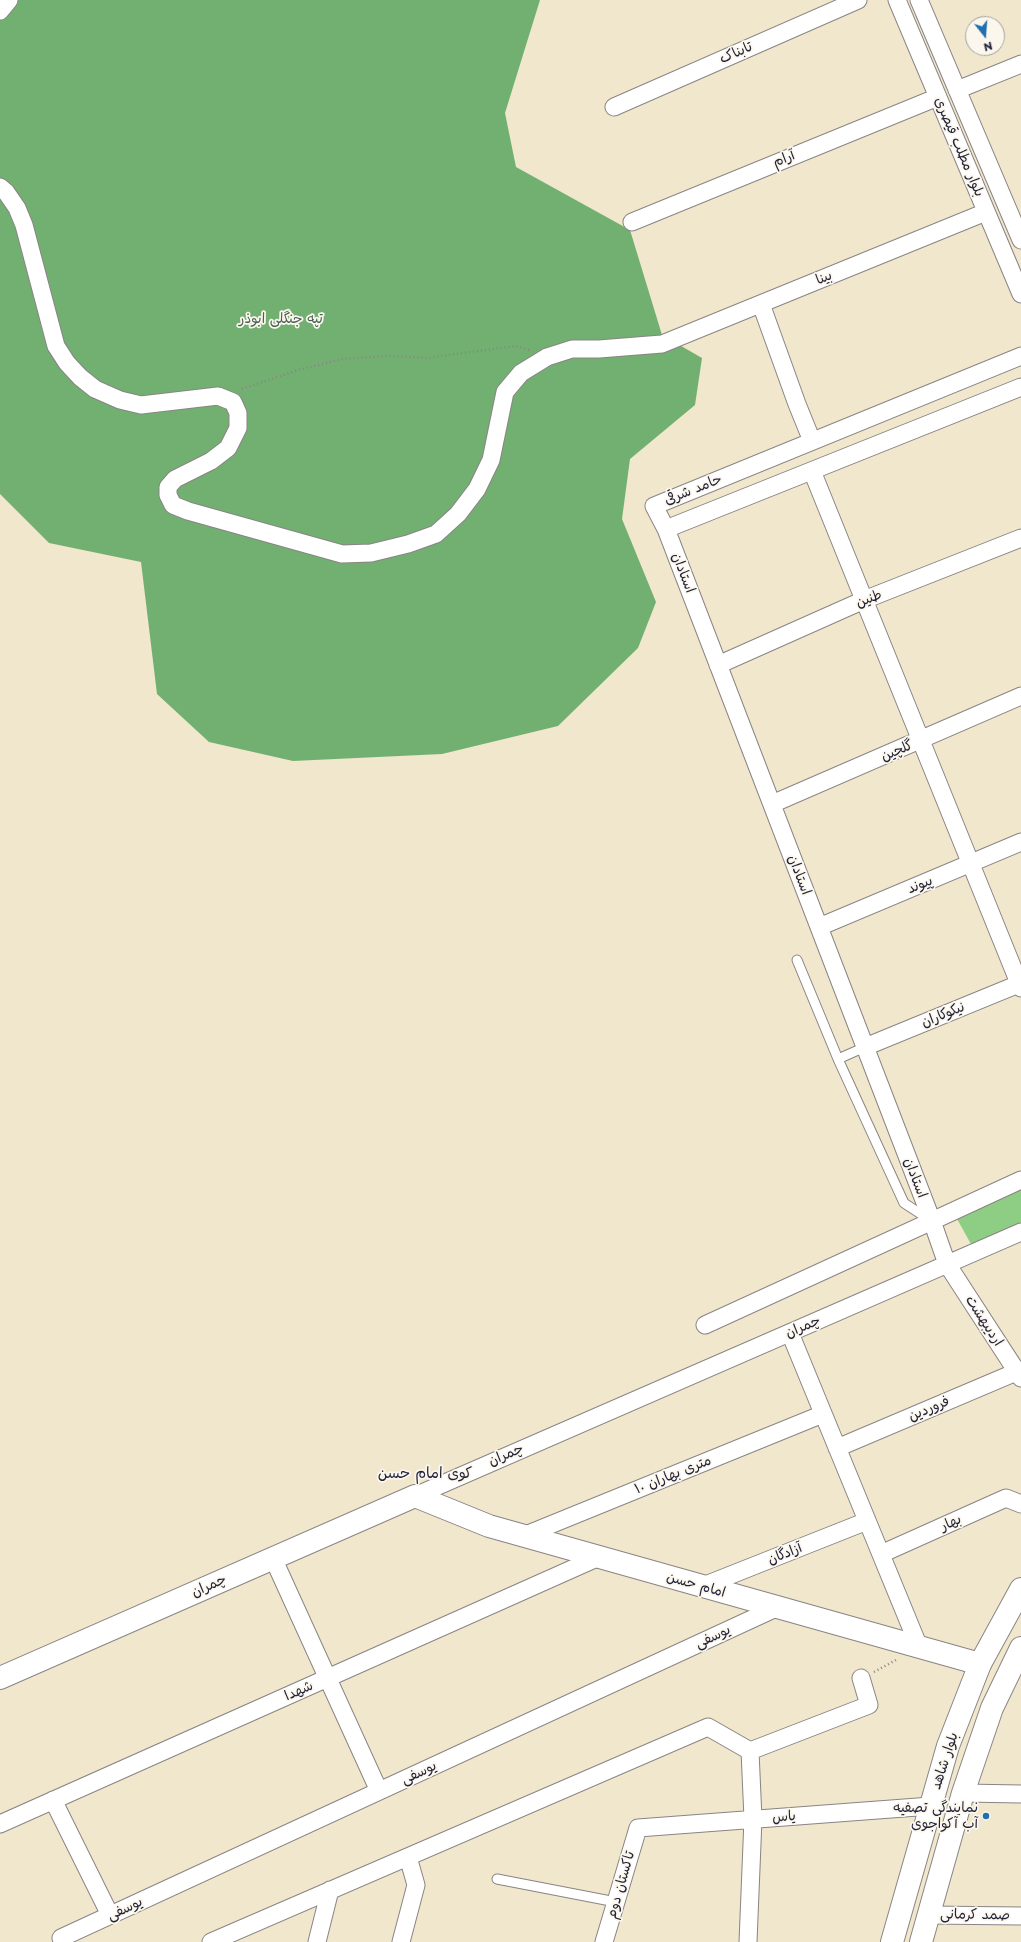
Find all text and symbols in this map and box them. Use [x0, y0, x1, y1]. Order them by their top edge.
north arrow [965, 16, 1005, 56]
street label: تابناک [717, 38, 755, 68]
text: N [982, 38, 995, 56]
street label: بلوار مطلب قیصری [930, 95, 988, 199]
street label: آرام [770, 147, 798, 171]
street label: بینا [813, 267, 835, 289]
park label: تپه جنگلی ابوذر [239, 311, 323, 327]
street label: حامد شرقی [662, 471, 724, 509]
street label: استادان [668, 551, 698, 595]
street label: طنین [853, 586, 885, 612]
street label: گلچین [878, 737, 916, 765]
street label: استادان [784, 853, 814, 897]
street label: پیوند [905, 872, 935, 898]
street label: نیکوکاران [919, 999, 967, 1031]
street label: استادان [900, 1156, 930, 1200]
street label: اردیبهشت [962, 1293, 1006, 1349]
street label: چمران [783, 1312, 823, 1342]
street label: فروردین [906, 1393, 952, 1425]
street label: چمران [486, 1440, 526, 1470]
street label: ۱۰ متری بهاران [632, 1452, 714, 1498]
district label: کوی امام حسن [378, 1465, 472, 1483]
street label: بهار [938, 1511, 964, 1535]
street label: آزادگان [765, 1540, 805, 1568]
street label: امام حسن [665, 1569, 727, 1601]
street label: چمران [189, 1571, 229, 1601]
street label: یوسفی [693, 1622, 733, 1652]
street label: شهدا [282, 1677, 316, 1705]
street label: بلوار شاهد [928, 1730, 962, 1792]
street label: یوسفی [399, 1758, 439, 1788]
place label: نمایندگی تصفیه آب آکواجوی [893, 1800, 978, 1832]
street label: یاس [772, 1808, 796, 1826]
marker: نمایندگی تصفیه آب آکواجوی [981, 1811, 991, 1821]
street label: تاکستان دوم [603, 1849, 639, 1921]
street label: یوسفی [105, 1894, 145, 1924]
street label: صمد کرمانی [940, 1906, 1010, 1924]

